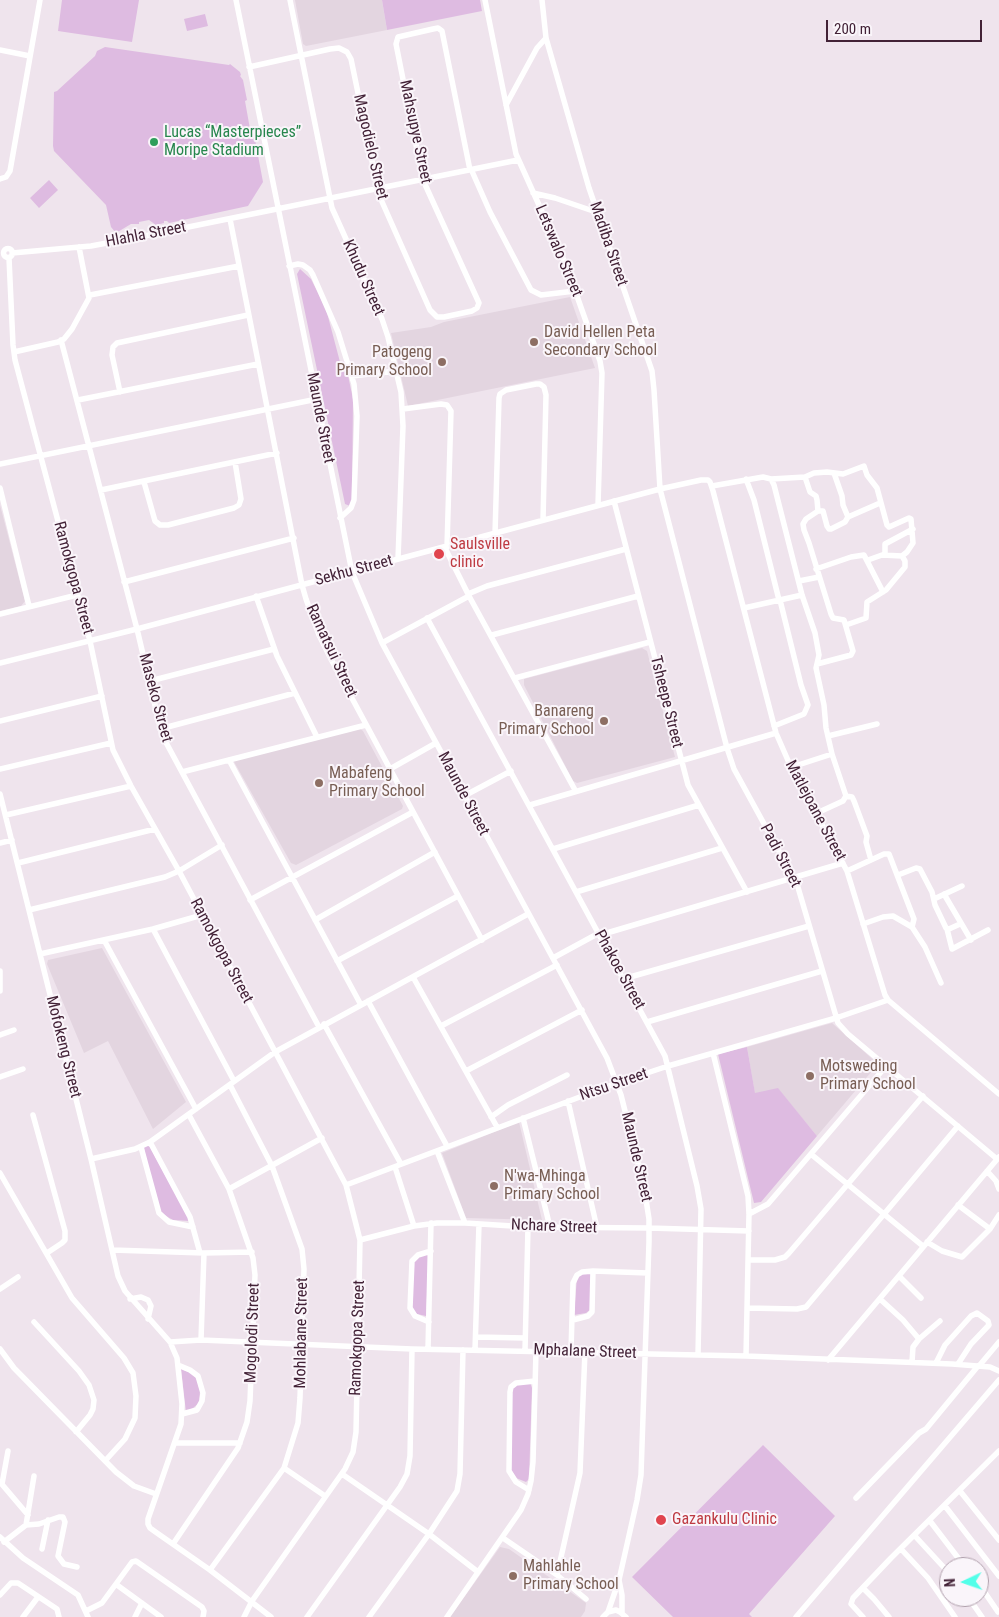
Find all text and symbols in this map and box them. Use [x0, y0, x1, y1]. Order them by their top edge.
scale bar [829, 10, 985, 42]
text: 200 m [834, 20, 871, 38]
street label: Mahsupye Street [395, 78, 435, 186]
street label: Magodielo Street [349, 92, 391, 202]
place label: Lucas “Masterpieces” Moripe Stadium [164, 123, 301, 161]
marker: Lucas “Masterpieces” Moripe Stadium [148, 136, 160, 148]
street label: Madiba Street [585, 199, 631, 289]
street label: Letswalo Street [530, 202, 586, 300]
street label: Hlahla Street [104, 218, 188, 252]
street label: Khudu Street [338, 237, 388, 319]
place label: David Hellen Peta Secondary School [544, 323, 657, 361]
marker: David Hellen Peta Secondary School [528, 336, 540, 348]
place label: Patogeng Primary School [336, 343, 432, 381]
marker: Patogeng Primary School [436, 356, 448, 368]
street label: Maunde Street [302, 371, 338, 465]
street label: Ramokgopa Street [49, 520, 97, 636]
place label: Saulsville clinic [450, 535, 510, 573]
marker: Saulsville clinic [432, 547, 446, 561]
street label: Sekhu Street [313, 551, 395, 591]
street label: Ramatsui Street [301, 601, 361, 701]
street label: Maseko Street [134, 652, 176, 744]
street label: Tsheepe Street [645, 654, 687, 750]
place label: Banareng Primary School [498, 702, 594, 740]
marker: Banareng Primary School [598, 715, 610, 727]
street label: Maunde Street [433, 749, 493, 839]
street label: Matlejoane Street [780, 757, 850, 865]
place label: Mabafeng Primary School [329, 764, 425, 802]
marker: Mabafeng Primary School [313, 777, 325, 789]
street label: Padi Street [755, 821, 805, 891]
street label: Ramokgopa Street [185, 895, 257, 1007]
street label: Phakoe Street [589, 927, 649, 1013]
street label: Mofokeng Street [41, 994, 85, 1100]
place label: Motsweding Primary School [820, 1057, 916, 1095]
street label: Ntsu Street [577, 1064, 651, 1106]
marker: Motsweding Primary School [804, 1070, 816, 1082]
street label: Maunde Street [616, 1110, 656, 1204]
place label: N'wa-Mhinga Primary School [504, 1167, 600, 1205]
marker: N'wa-Mhinga Primary School [488, 1180, 500, 1192]
street label: Nchare Street [511, 1216, 597, 1238]
street label: Mohlabane Street [291, 1277, 313, 1389]
street label: Ramokgopa Street [346, 1280, 370, 1396]
street label: Mogolodi Street [242, 1282, 264, 1384]
street label: Mphalane Street [533, 1341, 637, 1363]
place label: Gazankulu Clinic [672, 1510, 777, 1530]
marker: Gazankulu Clinic [654, 1513, 668, 1527]
place label: Mahlahle Primary School [523, 1557, 619, 1595]
north arrow [939, 1557, 989, 1607]
marker: Mahlahle Primary School [507, 1570, 519, 1582]
text: N [942, 1578, 958, 1587]

